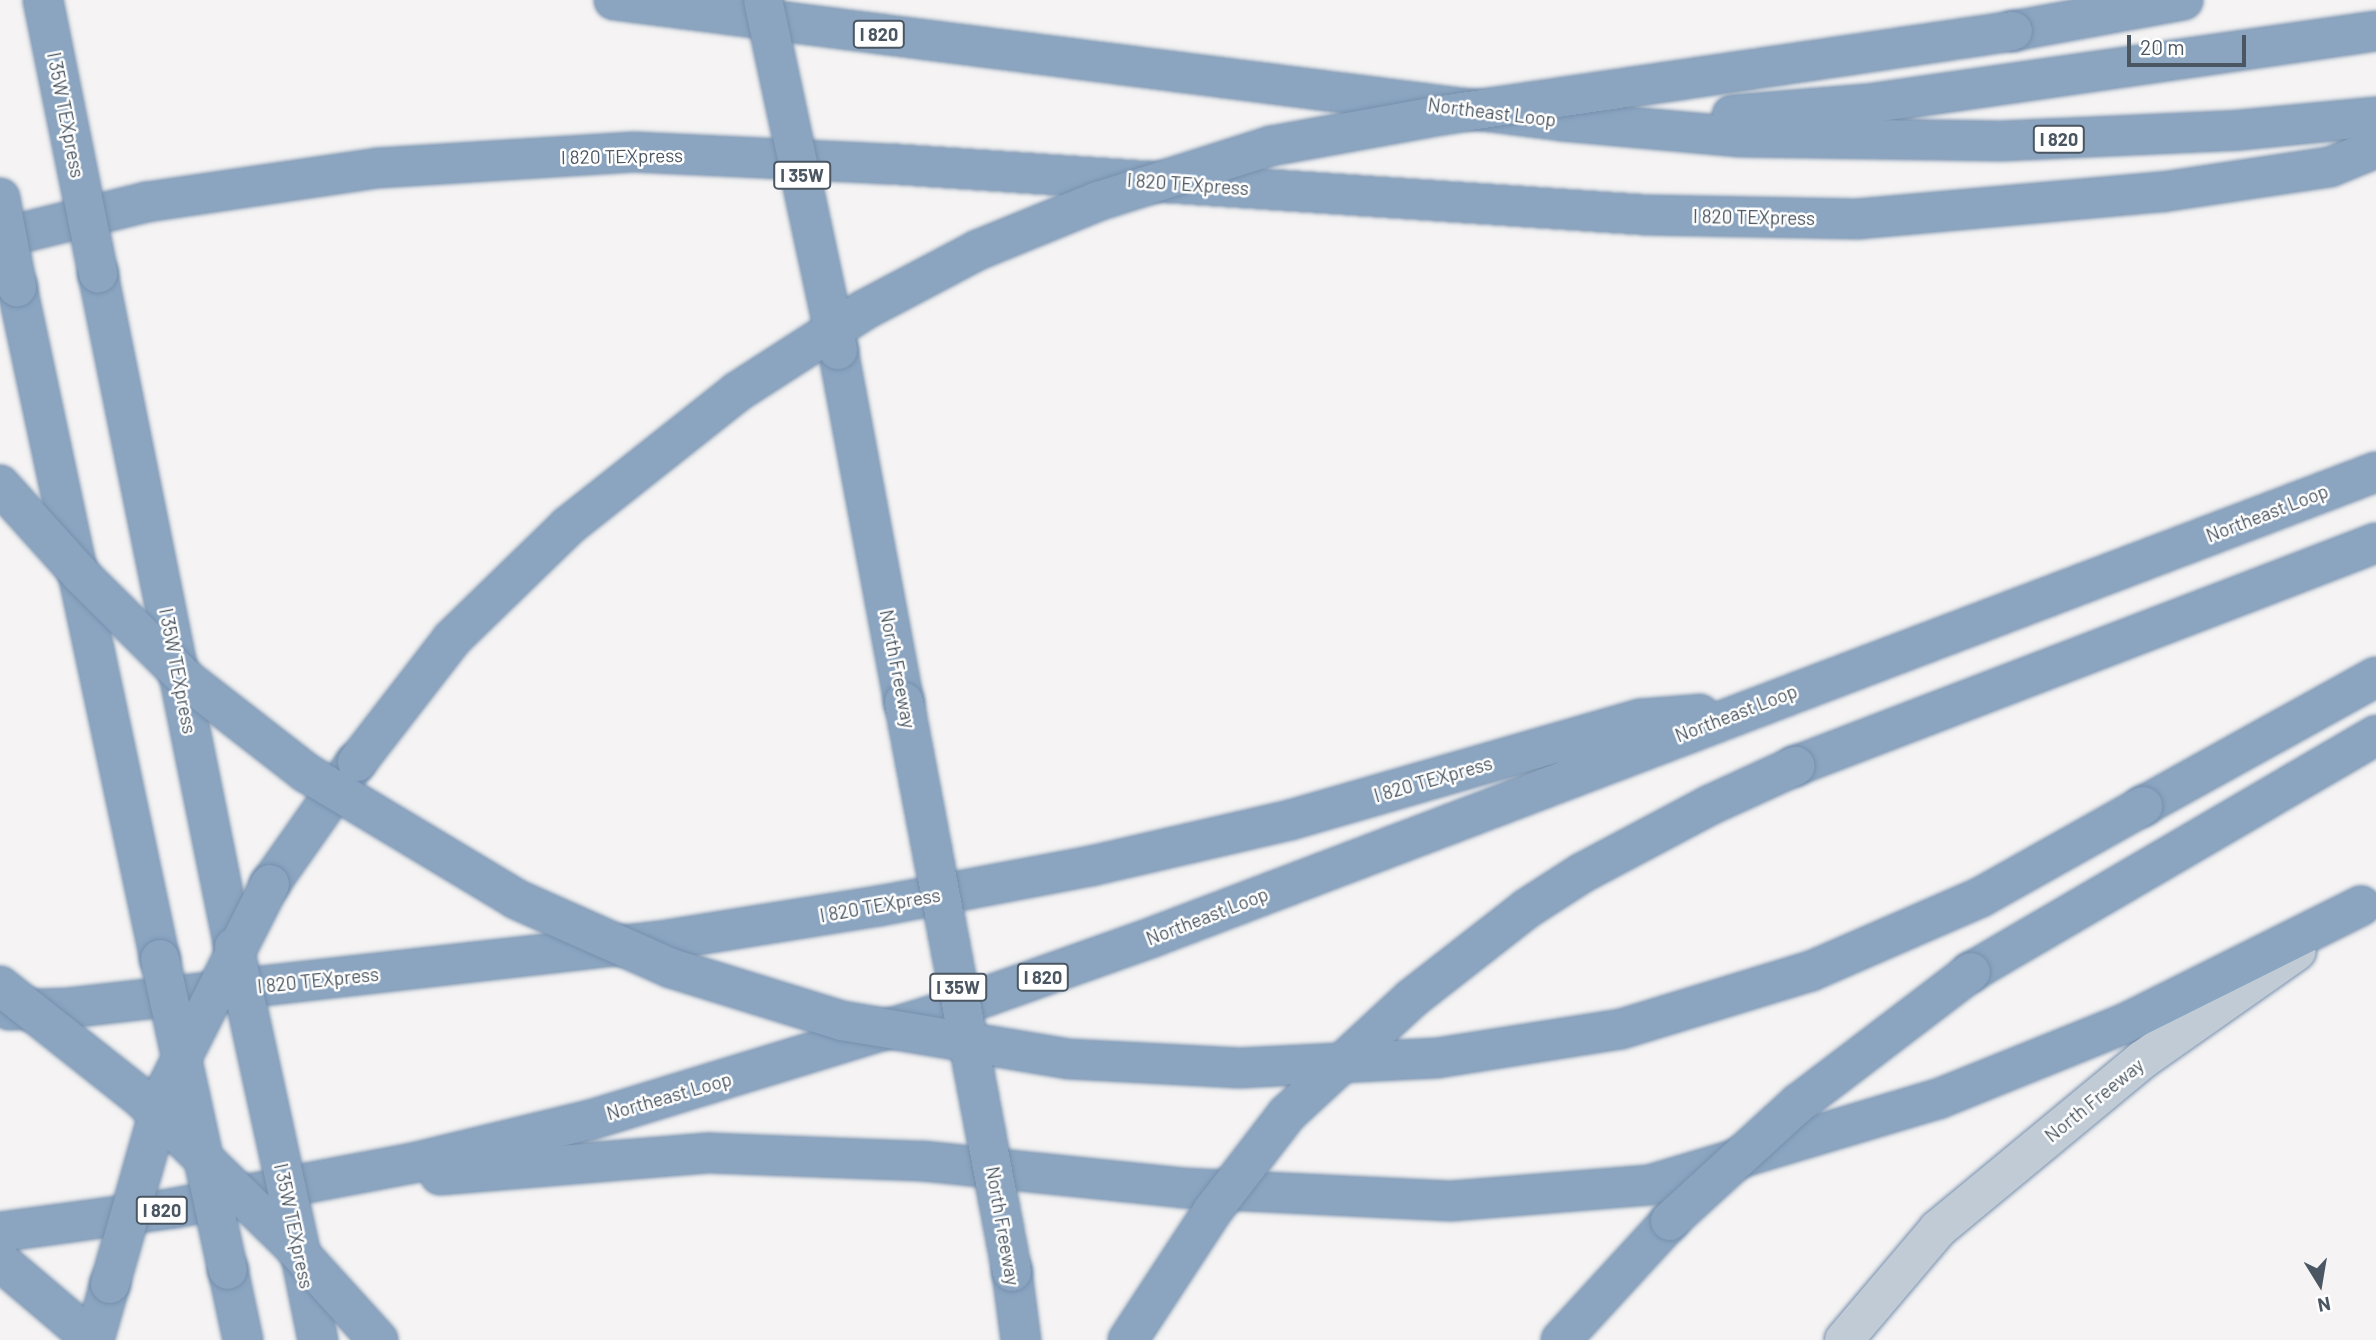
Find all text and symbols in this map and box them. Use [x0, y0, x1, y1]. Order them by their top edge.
road number: I 820 [853, 19, 905, 48]
scale bar [2131, 21, 2250, 65]
text: 20 m [2140, 34, 2185, 59]
street label: I 35W TEXpress [43, 50, 89, 180]
street label: Northeast Loop [1427, 93, 1557, 131]
road number: I 820 [2033, 124, 2085, 154]
street label: I 820 TEXpress [561, 144, 683, 168]
road number: I 35W [772, 160, 832, 190]
street label: I 820 TEXpress [1126, 168, 1250, 200]
street label: I 820 TEXpress [1693, 205, 1815, 229]
street label: Northeast Loop [2203, 479, 2331, 547]
street label: I 35W TEXpress [155, 606, 201, 736]
street label: North Freeway [875, 608, 921, 730]
street label: Northeast Loop [1672, 679, 1800, 747]
street label: I 820 TEXpress [1371, 751, 1495, 807]
street label: Northeast Loop [1143, 882, 1271, 950]
street label: I 820 TEXpress [818, 883, 942, 927]
street label: I 820 TEXpress [256, 962, 380, 998]
road number: I 820 [1017, 962, 1069, 992]
road number: I 35W [928, 972, 988, 1002]
street label: North Freeway [2040, 1053, 2148, 1147]
street label: Northeast Loop [604, 1067, 734, 1125]
street label: I 35W TEXpress [270, 1161, 318, 1291]
street label: North Freeway [981, 1165, 1025, 1287]
road number: I 820 [136, 1196, 188, 1224]
north arrow [2285, 1249, 2355, 1319]
text: N [2316, 1293, 2333, 1318]

